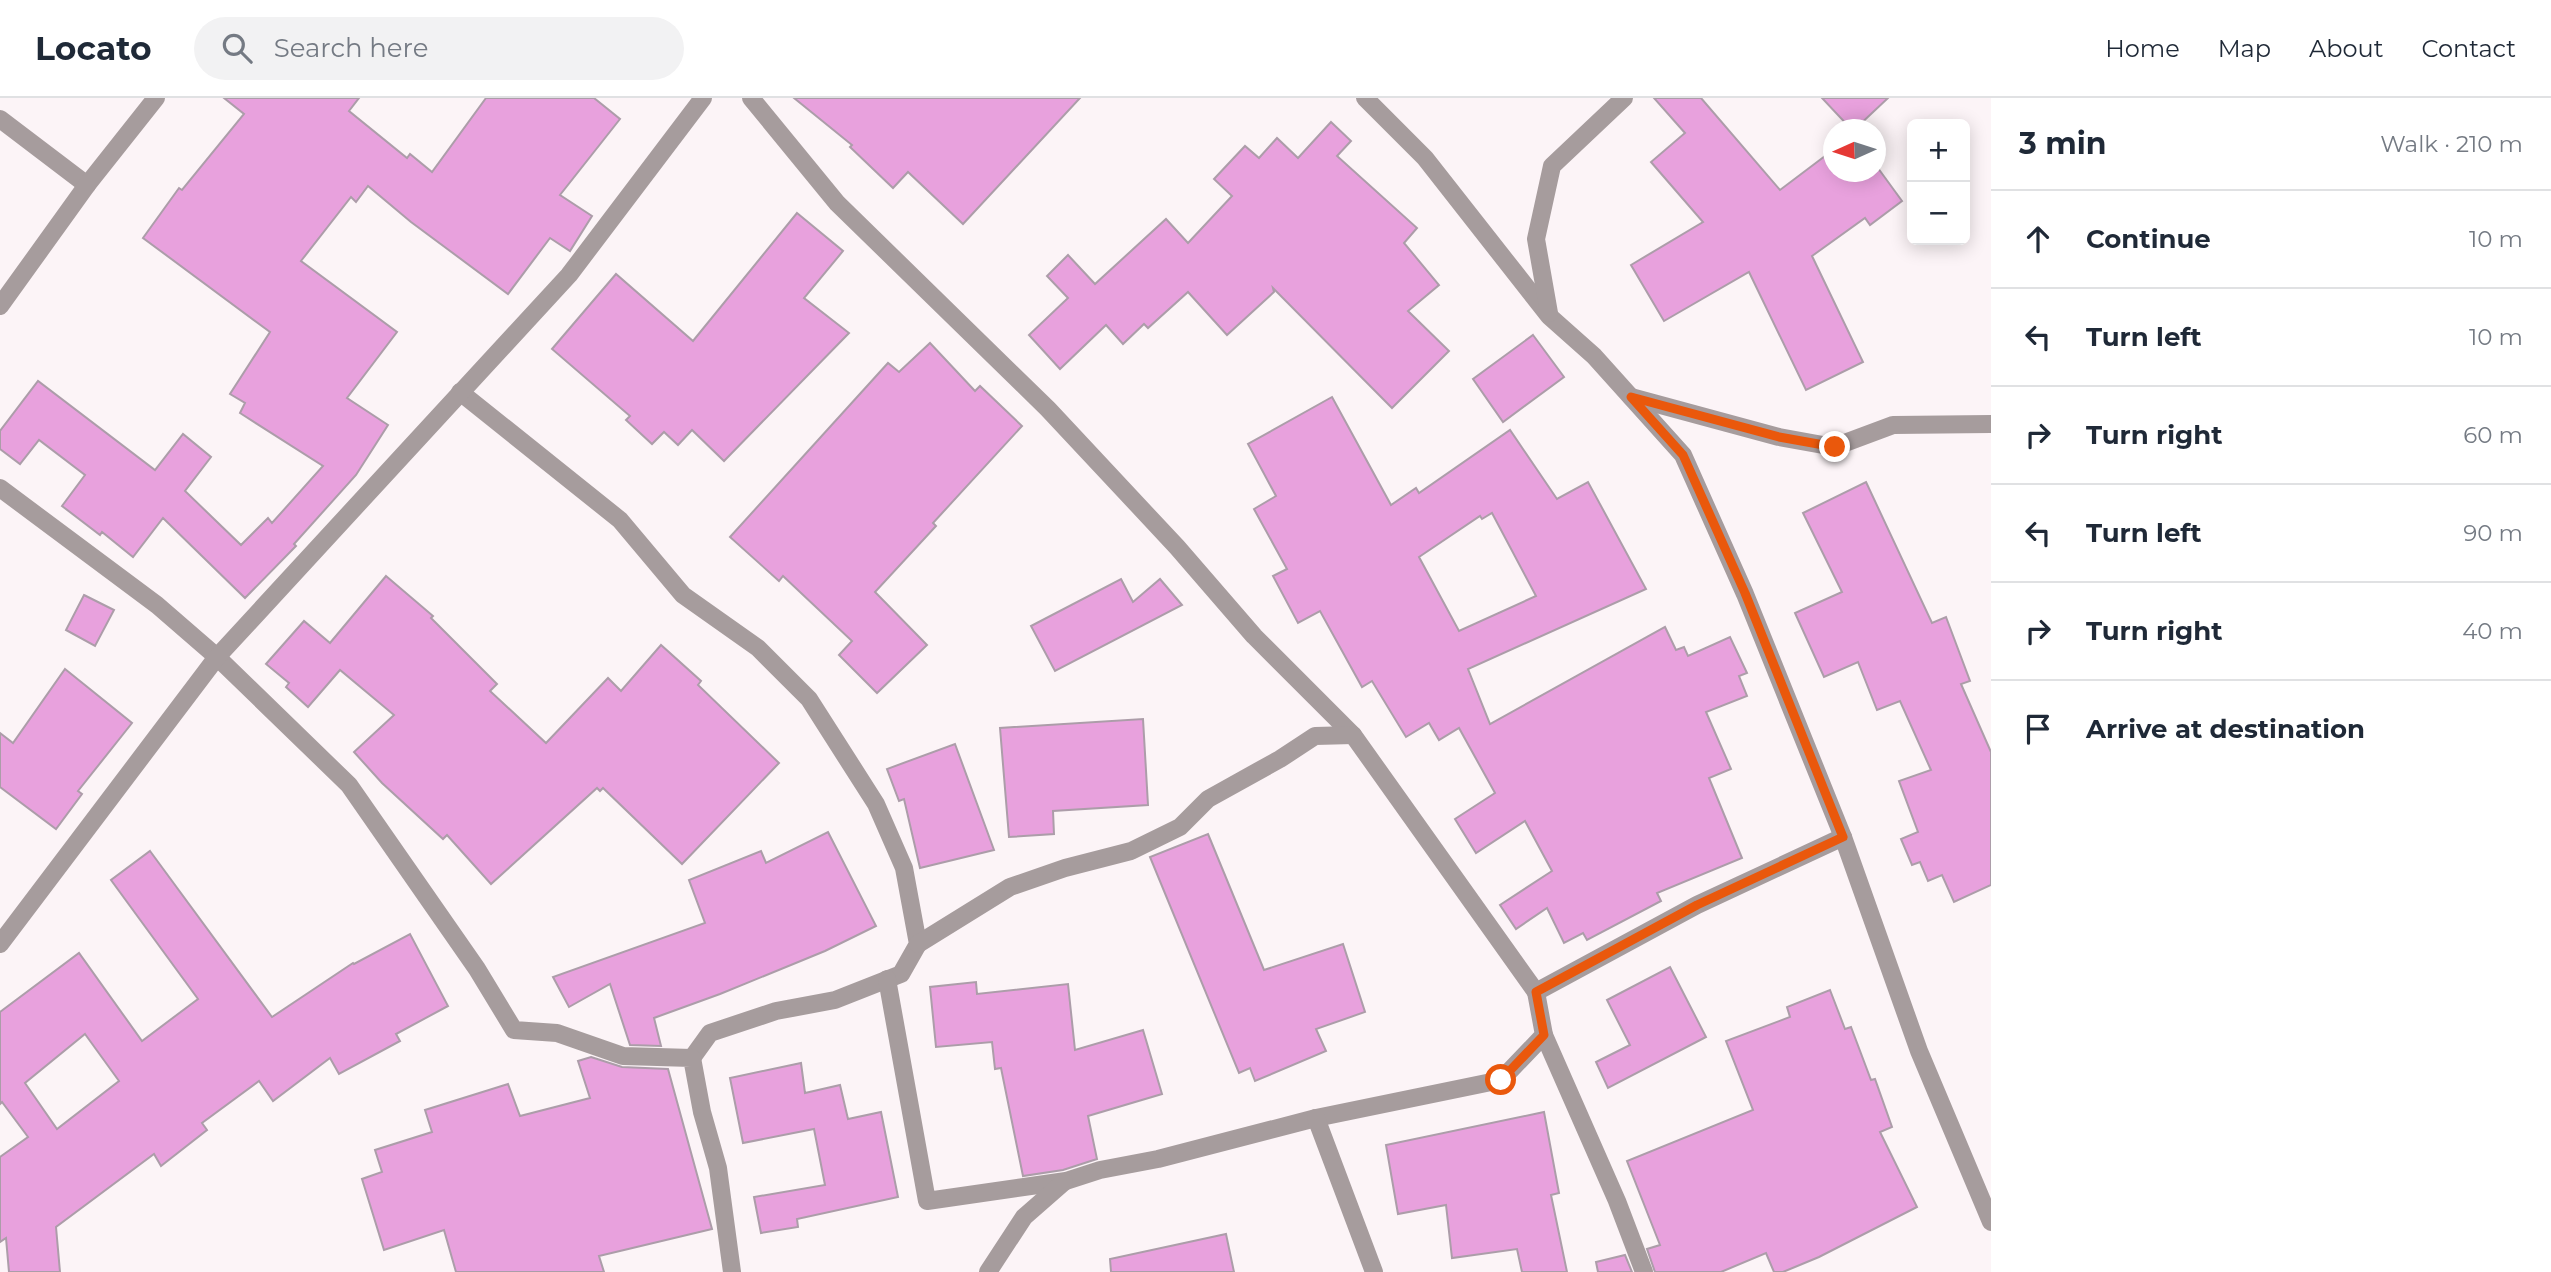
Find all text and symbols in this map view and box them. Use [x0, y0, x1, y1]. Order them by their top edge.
search box [194, 17, 684, 80]
text: Locato [35, 28, 152, 68]
icon: search [218, 29, 256, 67]
text: Search here [274, 32, 428, 64]
text: Home [2105, 34, 2180, 63]
text: Map [2218, 34, 2271, 63]
text: About [2309, 34, 2383, 63]
text: Contact [2421, 34, 2516, 63]
north arrow [1823, 119, 1886, 182]
map controls [1907, 119, 1970, 245]
button: + [1907, 119, 1970, 182]
text: 3 min [2019, 125, 2106, 162]
text: Walk · 210 m [2380, 130, 2523, 158]
button: − [1907, 182, 1970, 245]
icon: ahead [2019, 220, 2057, 258]
text: Continue [2086, 223, 2211, 255]
text: 10 m [2469, 225, 2523, 253]
icon: left [2019, 318, 2057, 356]
text: Turn left [2086, 321, 2202, 353]
text: 10 m [2469, 323, 2523, 351]
icon: right [2019, 416, 2057, 454]
text: Turn right [2086, 419, 2222, 451]
text: 60 m [2463, 421, 2523, 449]
route end [1819, 431, 1850, 462]
icon: left [2019, 514, 2057, 552]
text: Turn left [2086, 517, 2202, 549]
text: 90 m [2463, 519, 2523, 547]
icon: right [2019, 612, 2057, 650]
text: Turn right [2086, 615, 2222, 647]
text: 40 m [2462, 617, 2523, 645]
icon: arrive [2019, 710, 2057, 748]
text: Arrive at destination [2086, 713, 2365, 745]
route start [1485, 1064, 1516, 1095]

